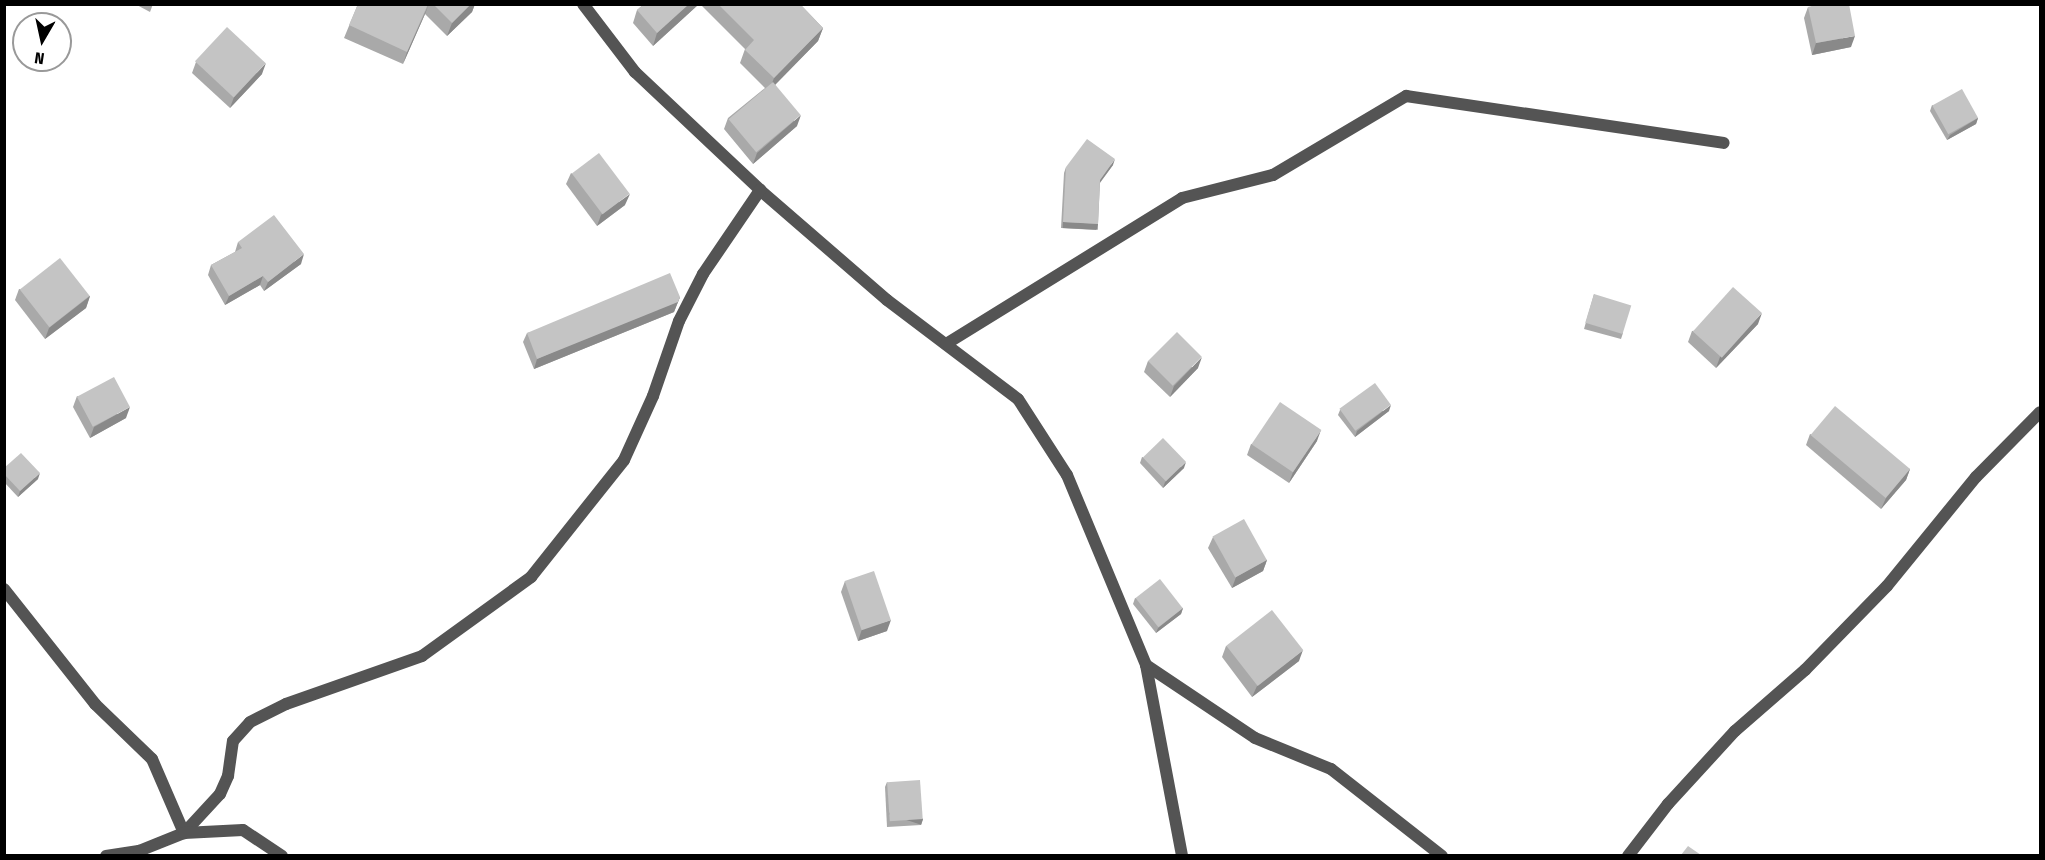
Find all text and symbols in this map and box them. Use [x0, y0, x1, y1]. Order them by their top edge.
north arrow [12, 12, 72, 72]
text: N [33, 48, 46, 68]

